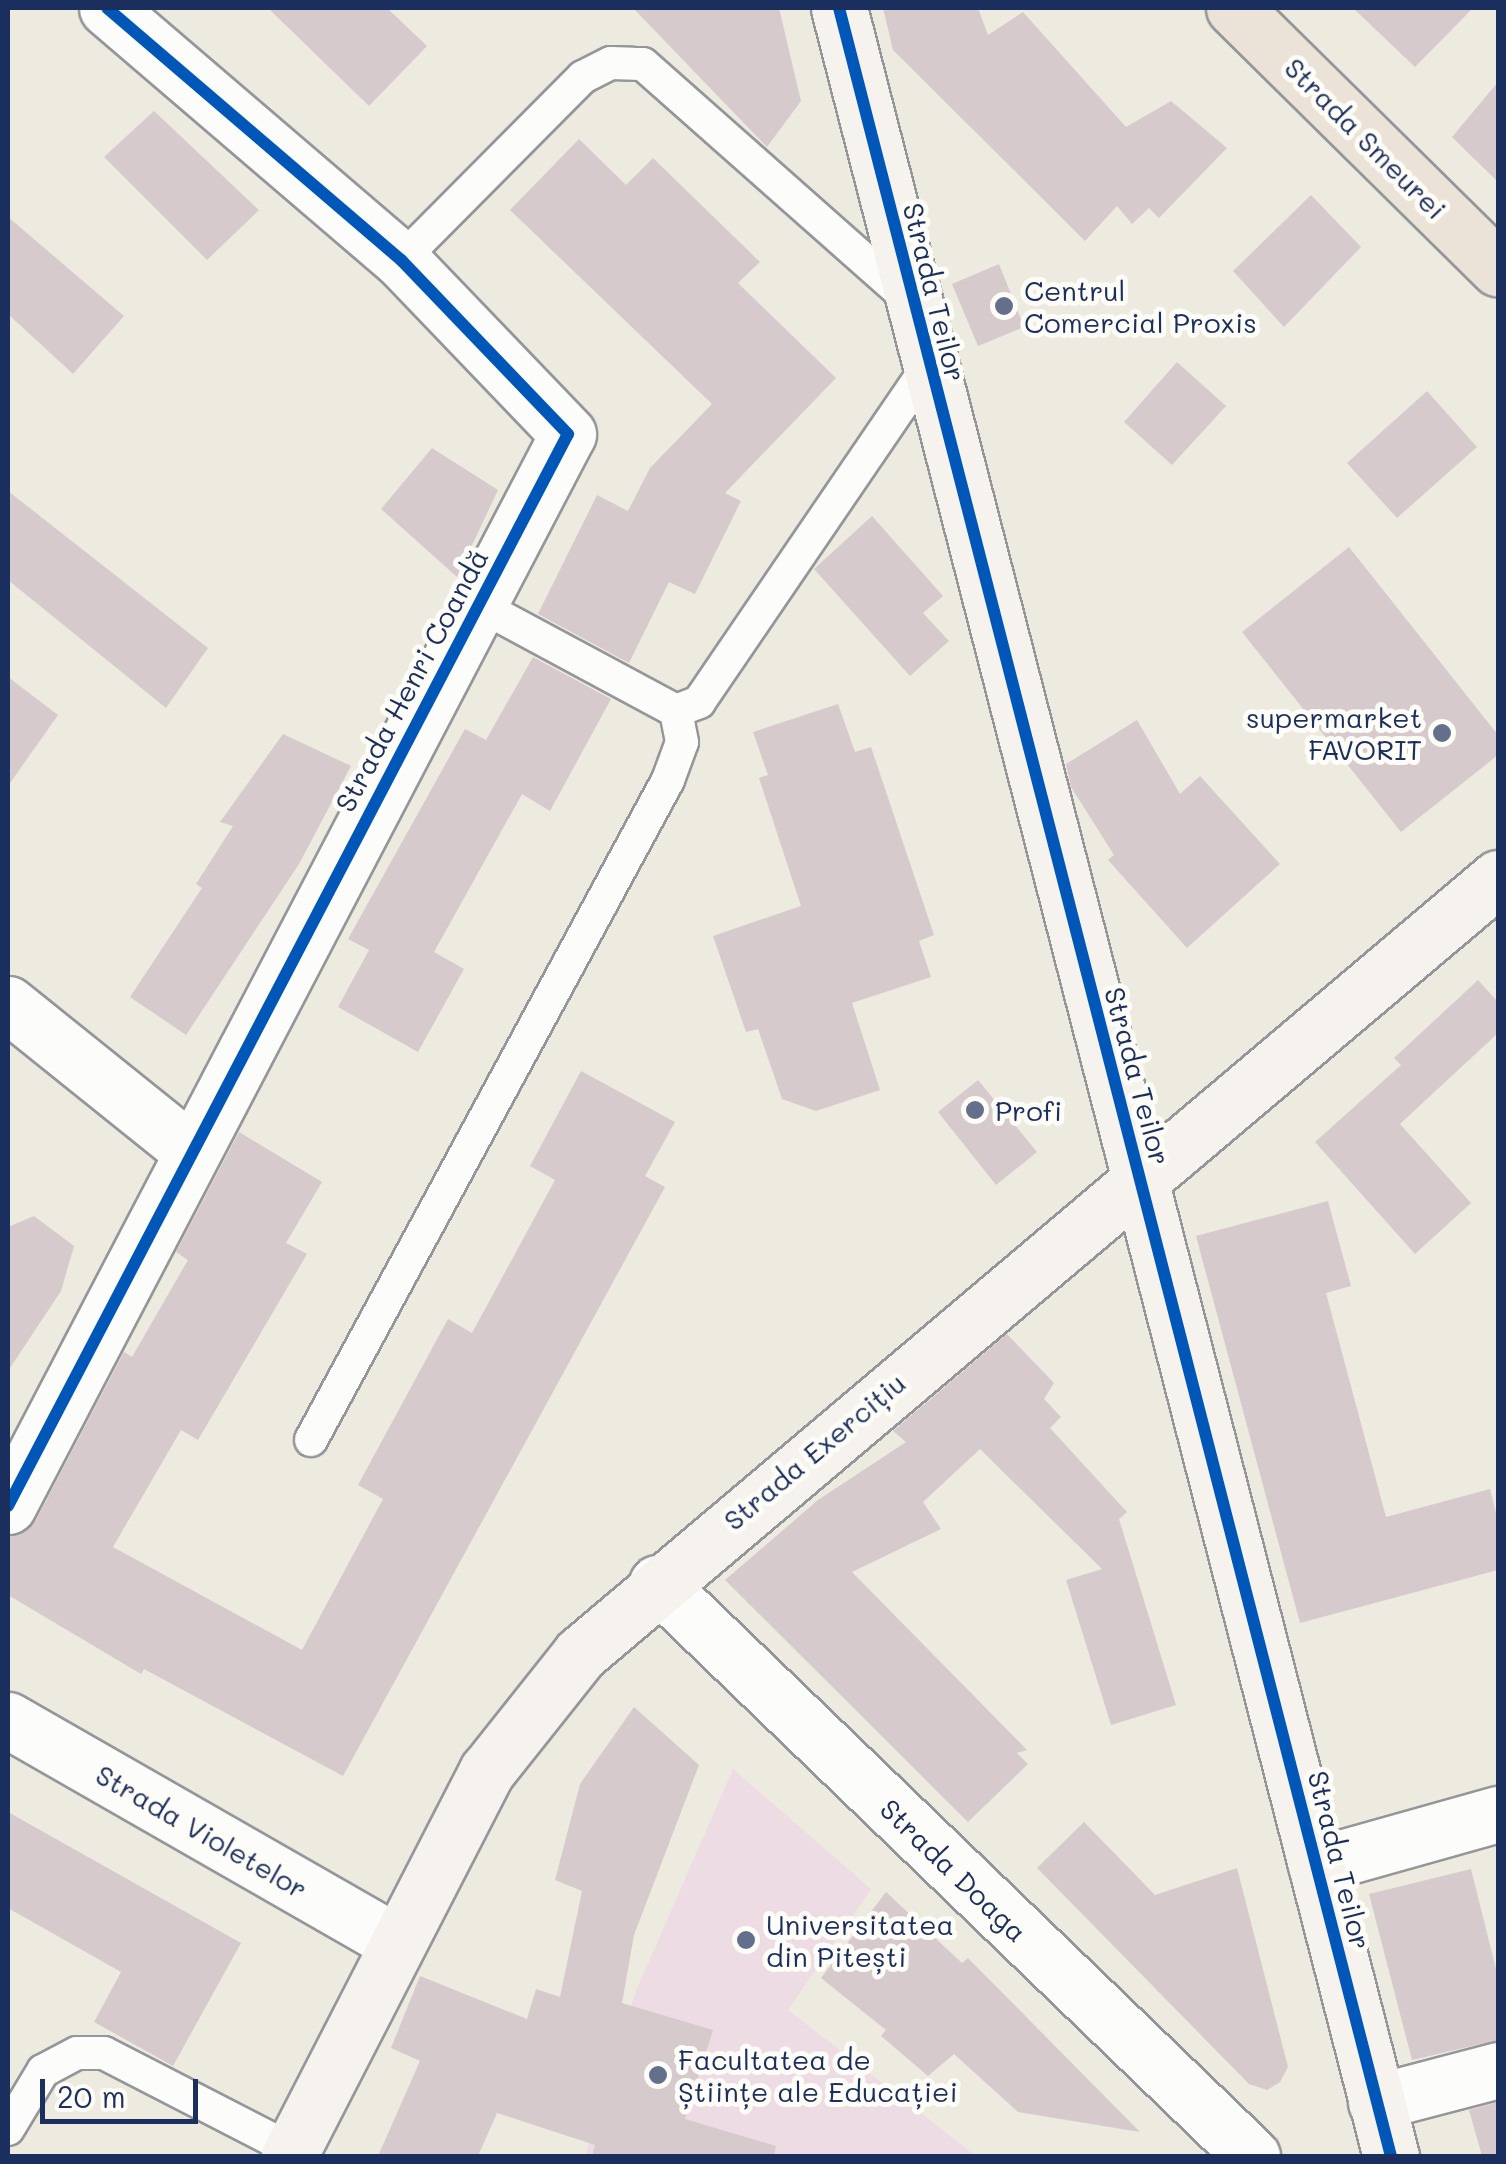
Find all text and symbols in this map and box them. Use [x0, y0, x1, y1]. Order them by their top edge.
street label: Strada Smeurei [1278, 50, 1454, 226]
street label: Strada Teilor [897, 199, 973, 385]
place label: Centrul Comercial Proxis [1024, 273, 1257, 339]
marker: Centrul Comercial Proxis [993, 295, 1015, 317]
street label: Strada Henri Coandă [327, 543, 495, 817]
place label: supermarket FAVORIT [1246, 700, 1422, 766]
marker: supermarket FAVORIT [1431, 722, 1453, 744]
street label: Strada Teilor [1098, 983, 1178, 1169]
place label: Profi [995, 1093, 1062, 1127]
marker: Profi [964, 1099, 986, 1121]
street label: Strada Exercițiu [716, 1365, 912, 1537]
street label: Strada Violetelor [90, 1757, 314, 1905]
street label: Strada Teilor [1302, 1767, 1378, 1953]
street label: Strada Doaga [874, 1792, 1034, 1948]
place label: Universitatea din Pitești [766, 1907, 954, 1973]
marker: Universitatea din Pitești [735, 1929, 757, 1951]
place label: Facultatea de Științe ale Educației [678, 2042, 958, 2108]
scale bar [45, 2059, 202, 2121]
marker: Facultatea de Științe ale Educației [647, 2064, 669, 2086]
text: 20 m [57, 2076, 126, 2116]

